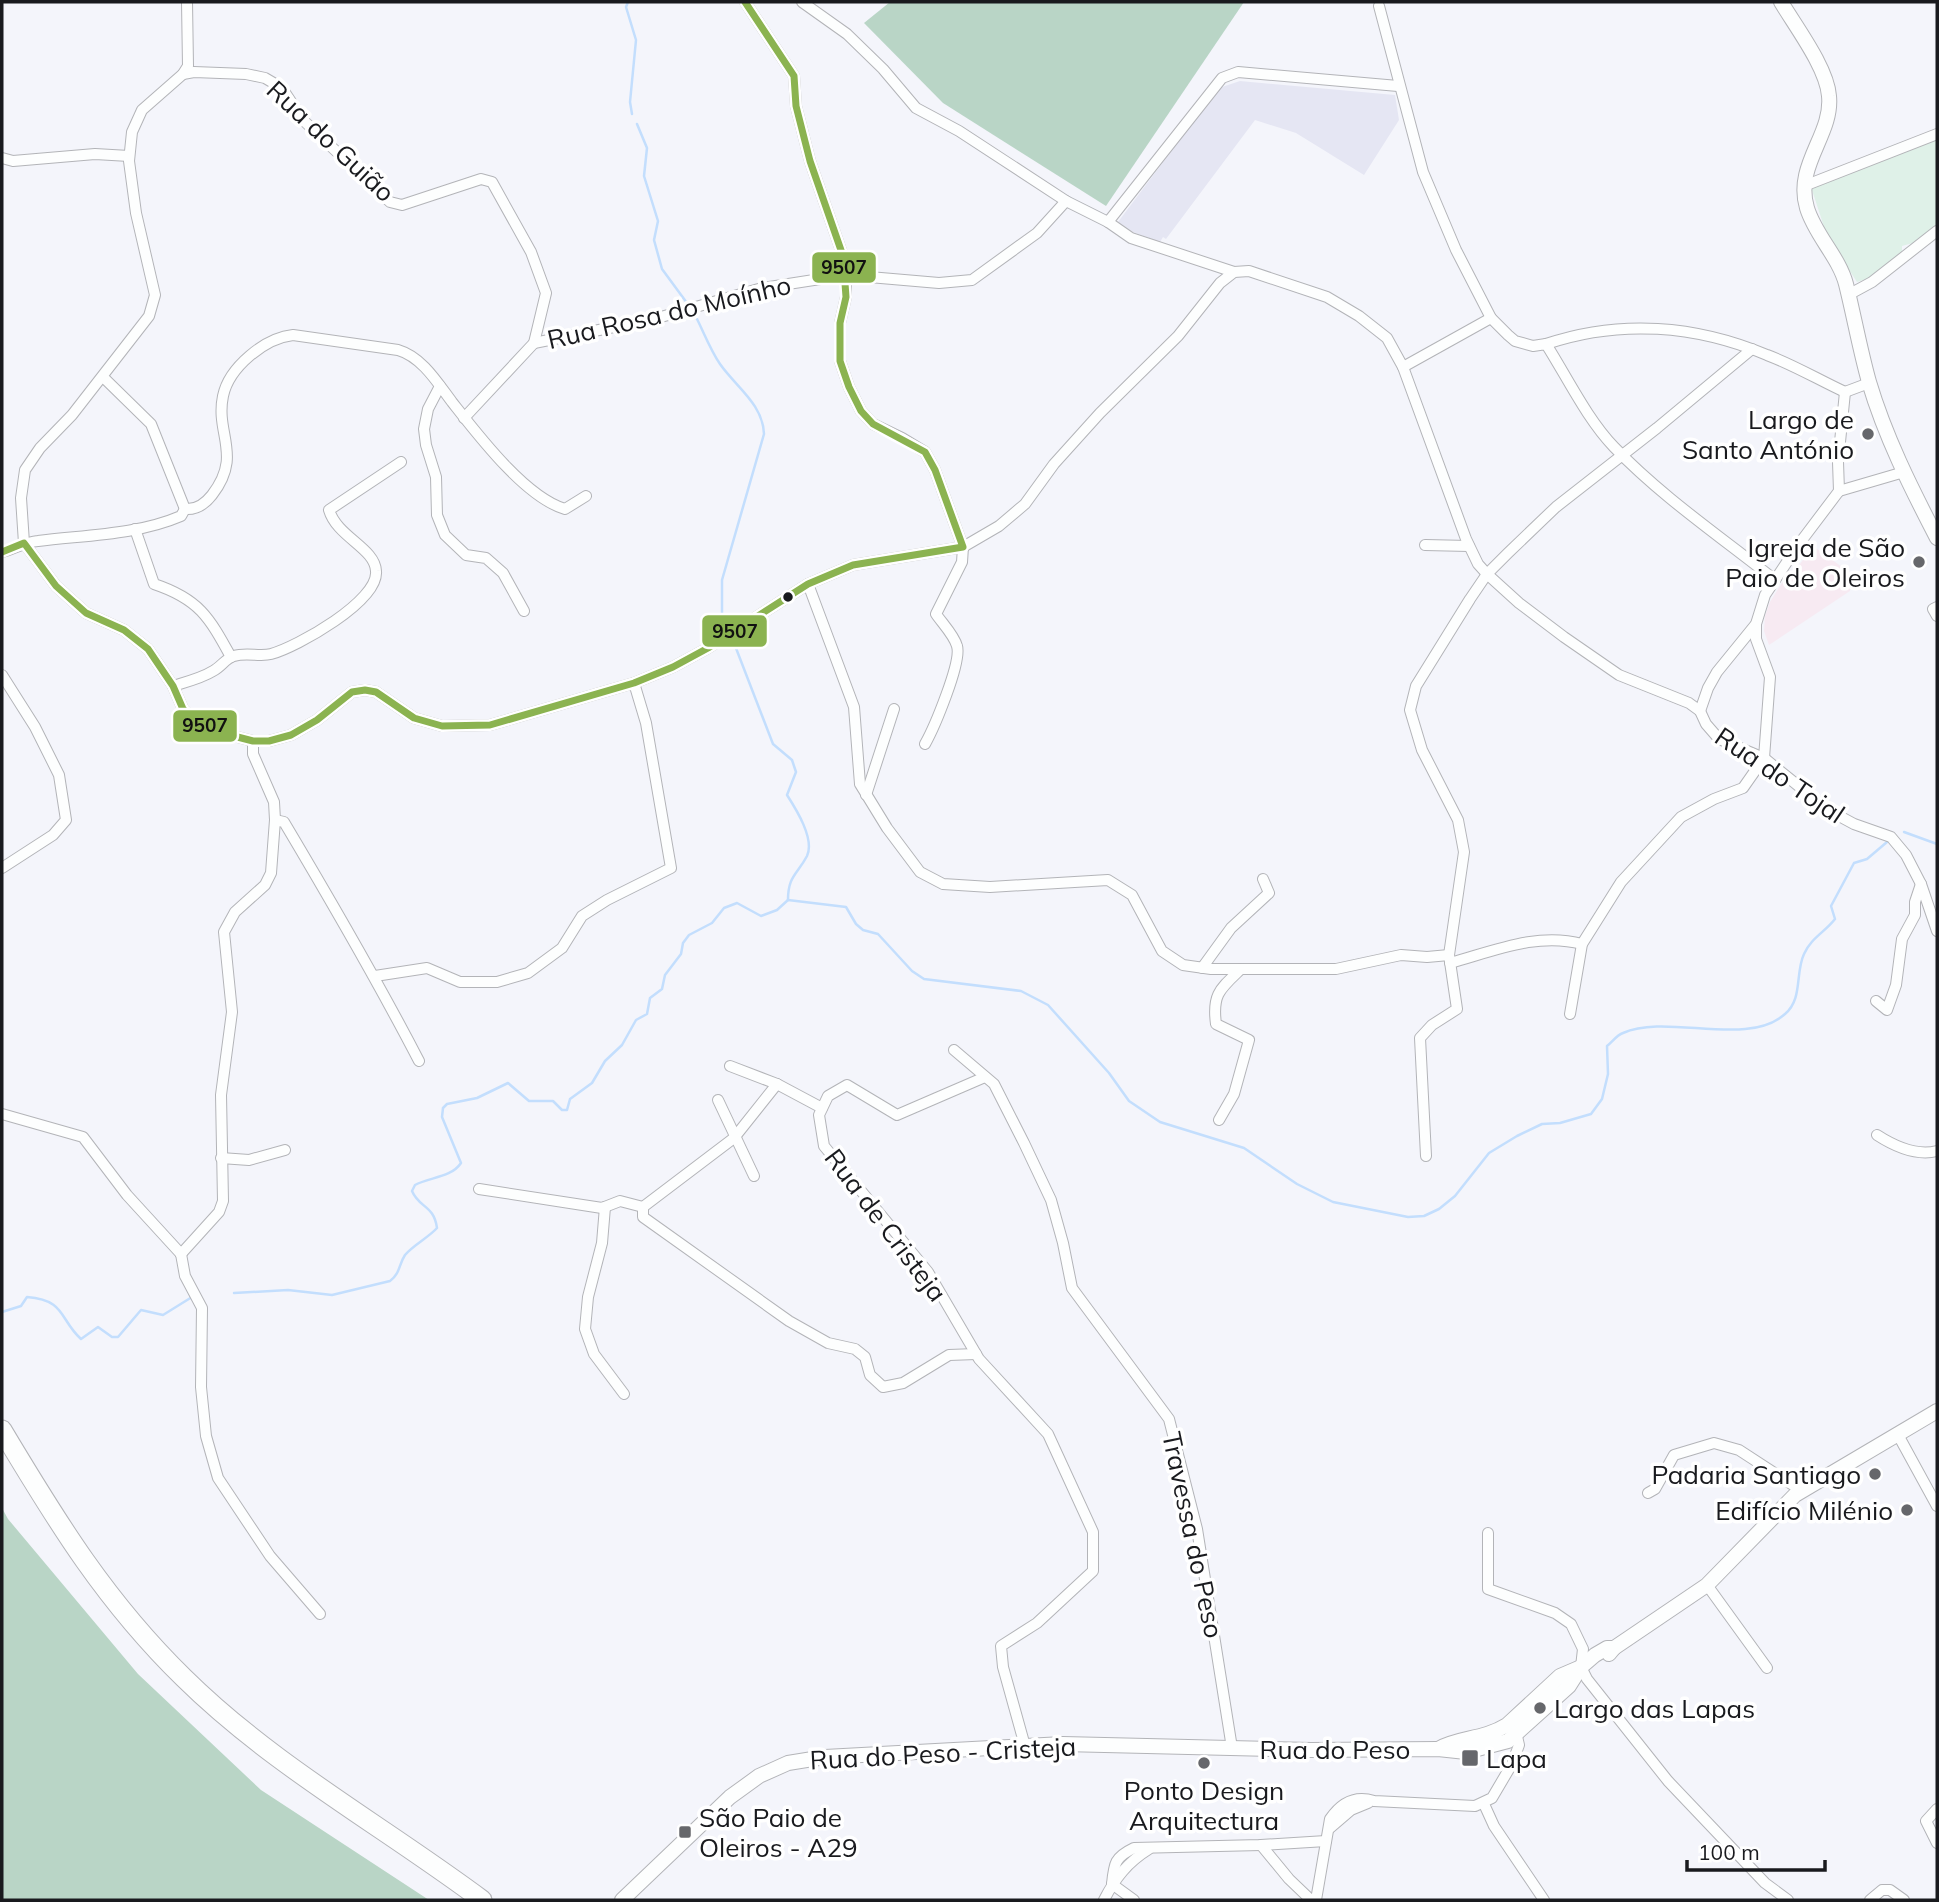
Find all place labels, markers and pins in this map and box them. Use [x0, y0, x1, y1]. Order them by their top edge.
place label: Largo de Santo António [1682, 403, 1854, 466]
marker: Largo de Santo António [1860, 426, 1876, 442]
place label: Igreja de São Paio de Oleiros [1725, 531, 1905, 594]
marker: Igreja de São Paio de Oleiros [1911, 554, 1927, 570]
unlabelled marker [781, 590, 795, 604]
place label: Padaria Santiago [1651, 1458, 1861, 1491]
marker: Padaria Santiago [1867, 1466, 1883, 1482]
place label: Edifício Milénio [1715, 1494, 1893, 1527]
marker: Edifício Milénio [1899, 1502, 1915, 1518]
place label: Largo das Lapas [1554, 1692, 1755, 1725]
marker: Largo das Lapas [1532, 1700, 1548, 1716]
place label: Lapa [1486, 1742, 1547, 1775]
marker: Lapa [1460, 1748, 1480, 1768]
marker: Ponto Design Arquitectura [1196, 1755, 1212, 1771]
place label: Ponto Design Arquitectura [1124, 1774, 1284, 1837]
place label: São Paio de Oleiros - A29 [699, 1801, 858, 1864]
marker: São Paio de Oleiros - A29 [677, 1824, 693, 1840]

